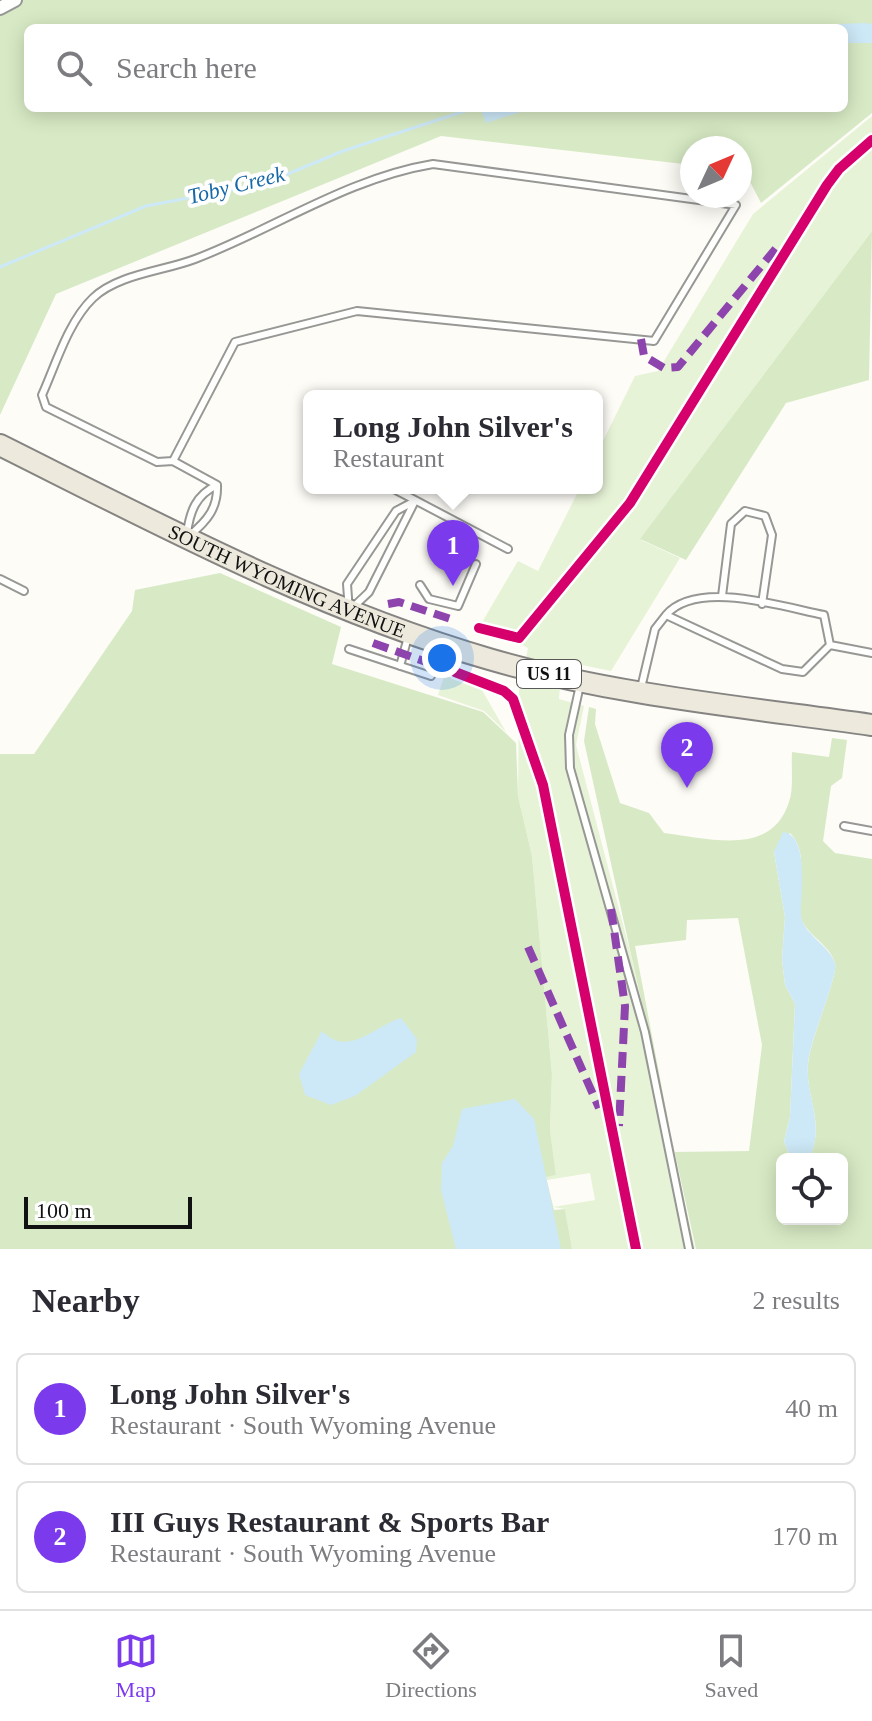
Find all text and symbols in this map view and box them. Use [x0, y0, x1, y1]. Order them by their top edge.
search box [24, 24, 848, 112]
icon: search [52, 46, 96, 90]
text: Search here [116, 51, 257, 84]
north arrow [680, 136, 752, 208]
water label: Toby Creek [185, 161, 288, 209]
popup [303, 390, 603, 494]
text: Long John Silver's [333, 410, 573, 443]
text: Restaurant [333, 444, 444, 473]
street label: SOUTH WYOMING AVENUE [165, 520, 409, 642]
pin: 1 [427, 520, 479, 586]
your location [422, 638, 462, 678]
road number: US 11 [517, 660, 581, 688]
pin: 2 [661, 722, 713, 788]
map controls [776, 1153, 848, 1225]
button: locate [776, 1153, 848, 1225]
scale bar [24, 1193, 192, 1229]
text: 100 m [36, 1198, 92, 1223]
text: Nearby [32, 1282, 140, 1319]
text: 2 results [753, 1286, 840, 1315]
text: Long John Silver's [110, 1377, 350, 1410]
text: 1 [54, 1394, 67, 1423]
text: 40 m [785, 1394, 838, 1423]
text: Restaurant · South Wyoming Avenue [110, 1411, 496, 1440]
text: III Guys Restaurant & Sports Bar [110, 1505, 549, 1538]
text: 2 [54, 1522, 67, 1551]
text: 170 m [772, 1522, 838, 1551]
text: Restaurant · South Wyoming Avenue [110, 1539, 496, 1568]
tab: Map [114, 1629, 158, 1703]
tab: Directions [385, 1629, 477, 1703]
tab: Saved [704, 1629, 758, 1703]

